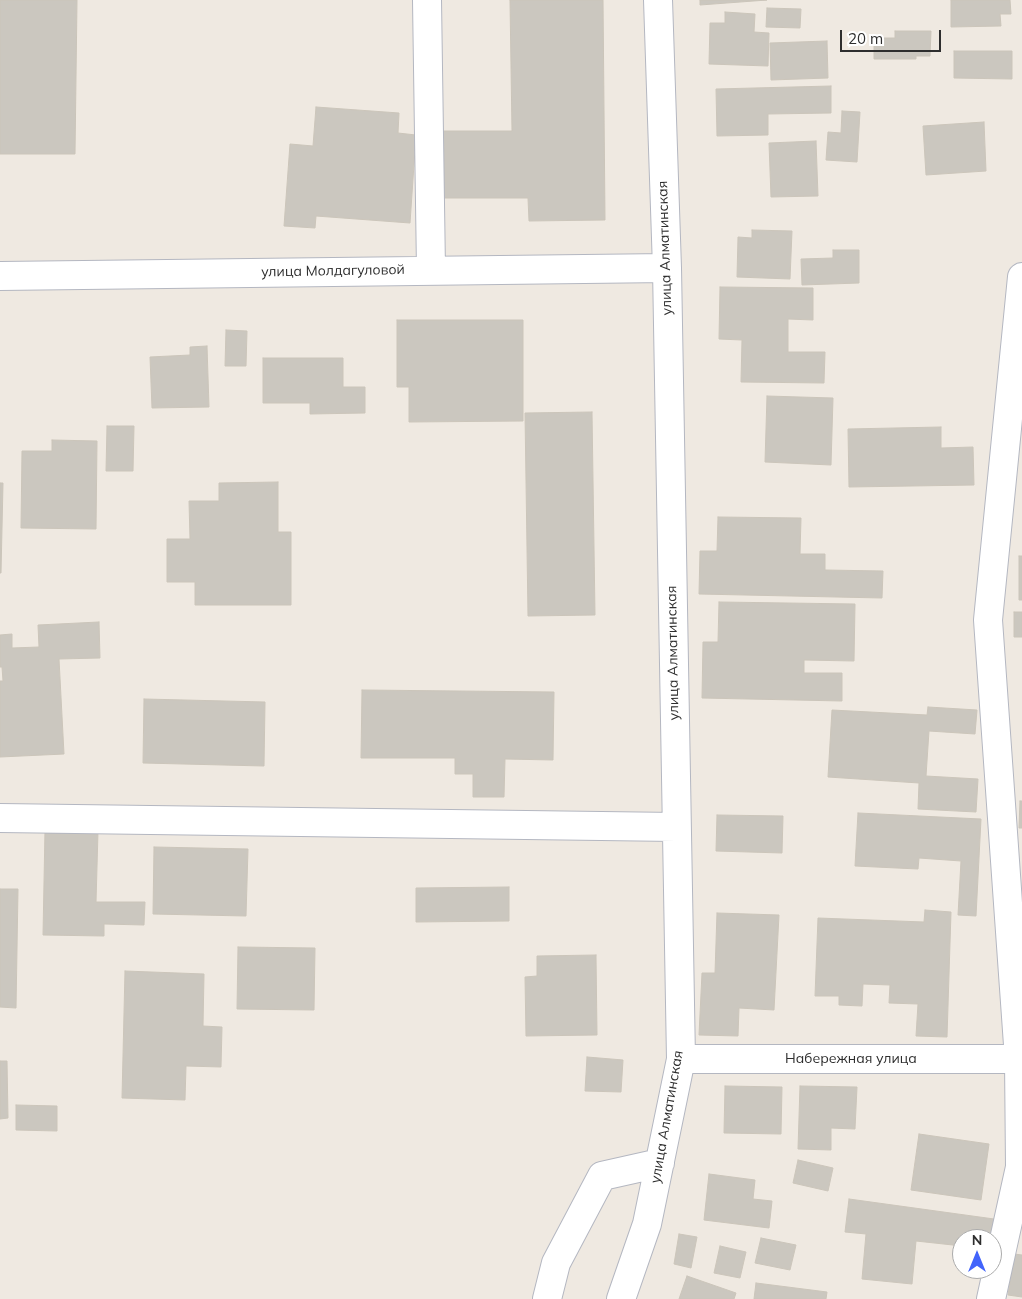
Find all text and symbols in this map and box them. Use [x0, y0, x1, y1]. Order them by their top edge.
scale bar [842, 20, 943, 52]
text: 20 m [848, 29, 883, 48]
street label: улица Алматинская [654, 180, 676, 316]
street label: улица Молдагуловой [261, 261, 405, 281]
street label: улица Алматинская [663, 585, 683, 721]
street label: улица Алматинская [647, 1049, 687, 1185]
street label: Набережная улица [785, 1051, 917, 1067]
north arrow [952, 1229, 1002, 1279]
text: N [972, 1231, 982, 1249]

